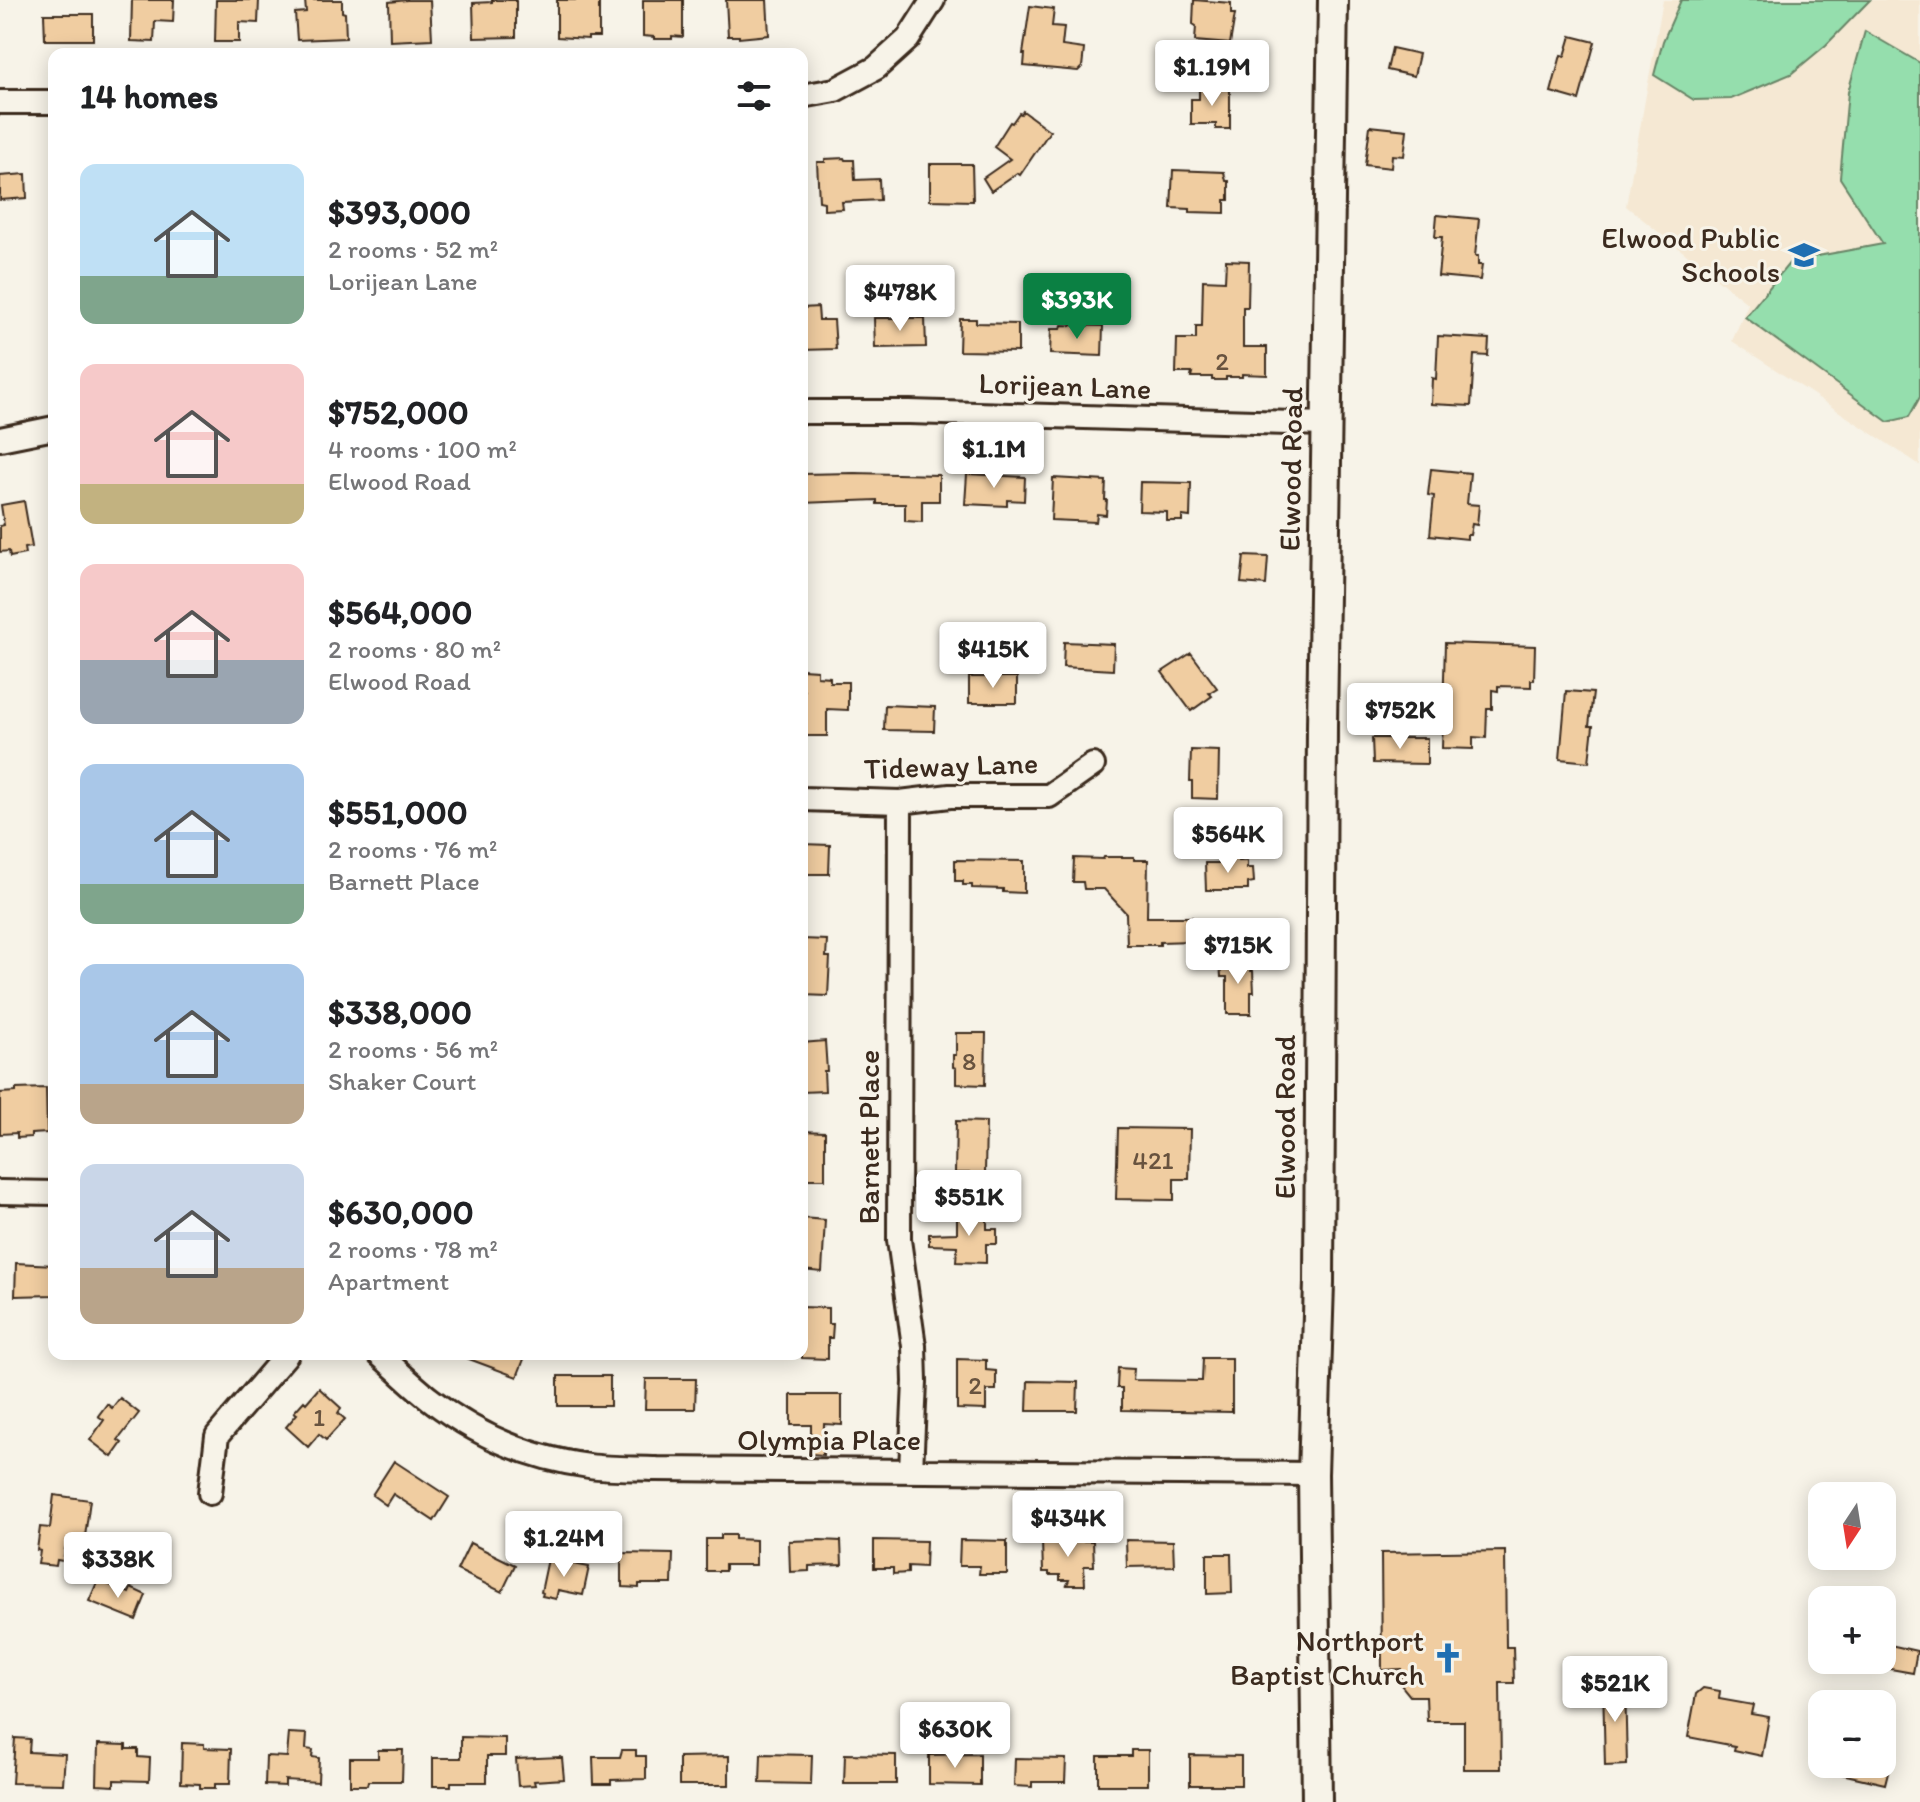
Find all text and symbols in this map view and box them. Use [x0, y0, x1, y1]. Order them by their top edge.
pin: $1.19M [1147, 40, 1277, 108]
text: $1.19M [1173, 50, 1251, 82]
icon: filters [732, 74, 776, 118]
text: 14 homes [80, 76, 218, 117]
text: $393,000 [328, 192, 471, 233]
icon: home [144, 196, 240, 292]
place label: Elwood Public Schools [1601, 219, 1780, 290]
text: 2 rooms · 52 m² [328, 233, 498, 265]
school or university icon: Elwood Public Schools [1787, 238, 1821, 272]
text: Lorijean Lane [328, 265, 478, 297]
pin: $478K [844, 265, 956, 333]
pin: $393K [1021, 273, 1133, 341]
text: $478K [864, 275, 936, 307]
text: $393K [1041, 283, 1113, 315]
house number: 2 [1215, 345, 1229, 377]
street label: Lorijean Lane [978, 364, 1152, 407]
street label: Elwood Road [1271, 386, 1310, 552]
text: $752,000 [328, 392, 469, 433]
icon: home [144, 396, 240, 492]
pin: $1.1M [938, 422, 1050, 490]
text: $1.1M [962, 432, 1026, 464]
text: 4 rooms · 100 m² [328, 433, 517, 465]
text: Elwood Road [328, 465, 471, 497]
text: $564,000 [328, 592, 472, 633]
icon: home [144, 596, 240, 692]
pin: $415K [937, 622, 1049, 690]
text: $415K [957, 632, 1029, 664]
text: 2 rooms · 80 m² [328, 633, 501, 665]
text: Elwood Road [328, 665, 471, 697]
pin: $752K [1344, 683, 1456, 751]
text: $752K [1365, 693, 1435, 725]
street label: Tideway Lane [863, 744, 1039, 787]
text: $551,000 [328, 792, 468, 833]
icon: home [144, 796, 240, 892]
pin: $564K [1172, 807, 1284, 875]
text: $564K [1192, 817, 1264, 849]
text: 2 rooms · 76 m² [328, 833, 497, 865]
text: Barnett Place [328, 865, 480, 897]
pin: $715K [1182, 918, 1294, 986]
text: $715K [1204, 928, 1272, 960]
text: $338,000 [328, 992, 472, 1033]
icon: home [144, 996, 240, 1092]
text: 2 rooms · 56 m² [328, 1033, 498, 1065]
street label: Elwood Road [1266, 1034, 1303, 1199]
house number: 8 [962, 1045, 976, 1077]
street label: Barnett Place [850, 1050, 887, 1224]
text: Shaker Court [328, 1065, 476, 1097]
house number: 421 [1132, 1144, 1174, 1176]
pin: $551K [913, 1170, 1025, 1238]
text: $551K [934, 1180, 1004, 1212]
text: $630,000 [328, 1192, 474, 1233]
icon: home [144, 1196, 240, 1292]
text: 2 rooms · 78 m² [328, 1233, 498, 1265]
text: Apartment [328, 1265, 449, 1297]
house number: 2 [968, 1369, 982, 1401]
house number: 1 [313, 1401, 325, 1433]
street label: Olympia Place [737, 1421, 921, 1458]
north arrow [1808, 1482, 1896, 1570]
map controls [1808, 1482, 1896, 1778]
pin: $434K [1012, 1491, 1124, 1559]
text: $434K [1030, 1501, 1106, 1533]
pin: $1.24M [499, 1511, 629, 1579]
text: $1.24M [523, 1521, 605, 1553]
pin: $338K [62, 1532, 174, 1600]
text: $338K [82, 1542, 154, 1574]
button: + [1808, 1586, 1896, 1674]
place label: Northport Baptist Church [1230, 1622, 1424, 1693]
church icon: Northport Baptist Church [1431, 1641, 1465, 1675]
pin: $521K [1559, 1656, 1671, 1724]
text: $521K [1580, 1666, 1650, 1698]
button: − [1808, 1690, 1896, 1778]
pin: $630K [899, 1702, 1011, 1770]
text: $630K [918, 1712, 992, 1744]

